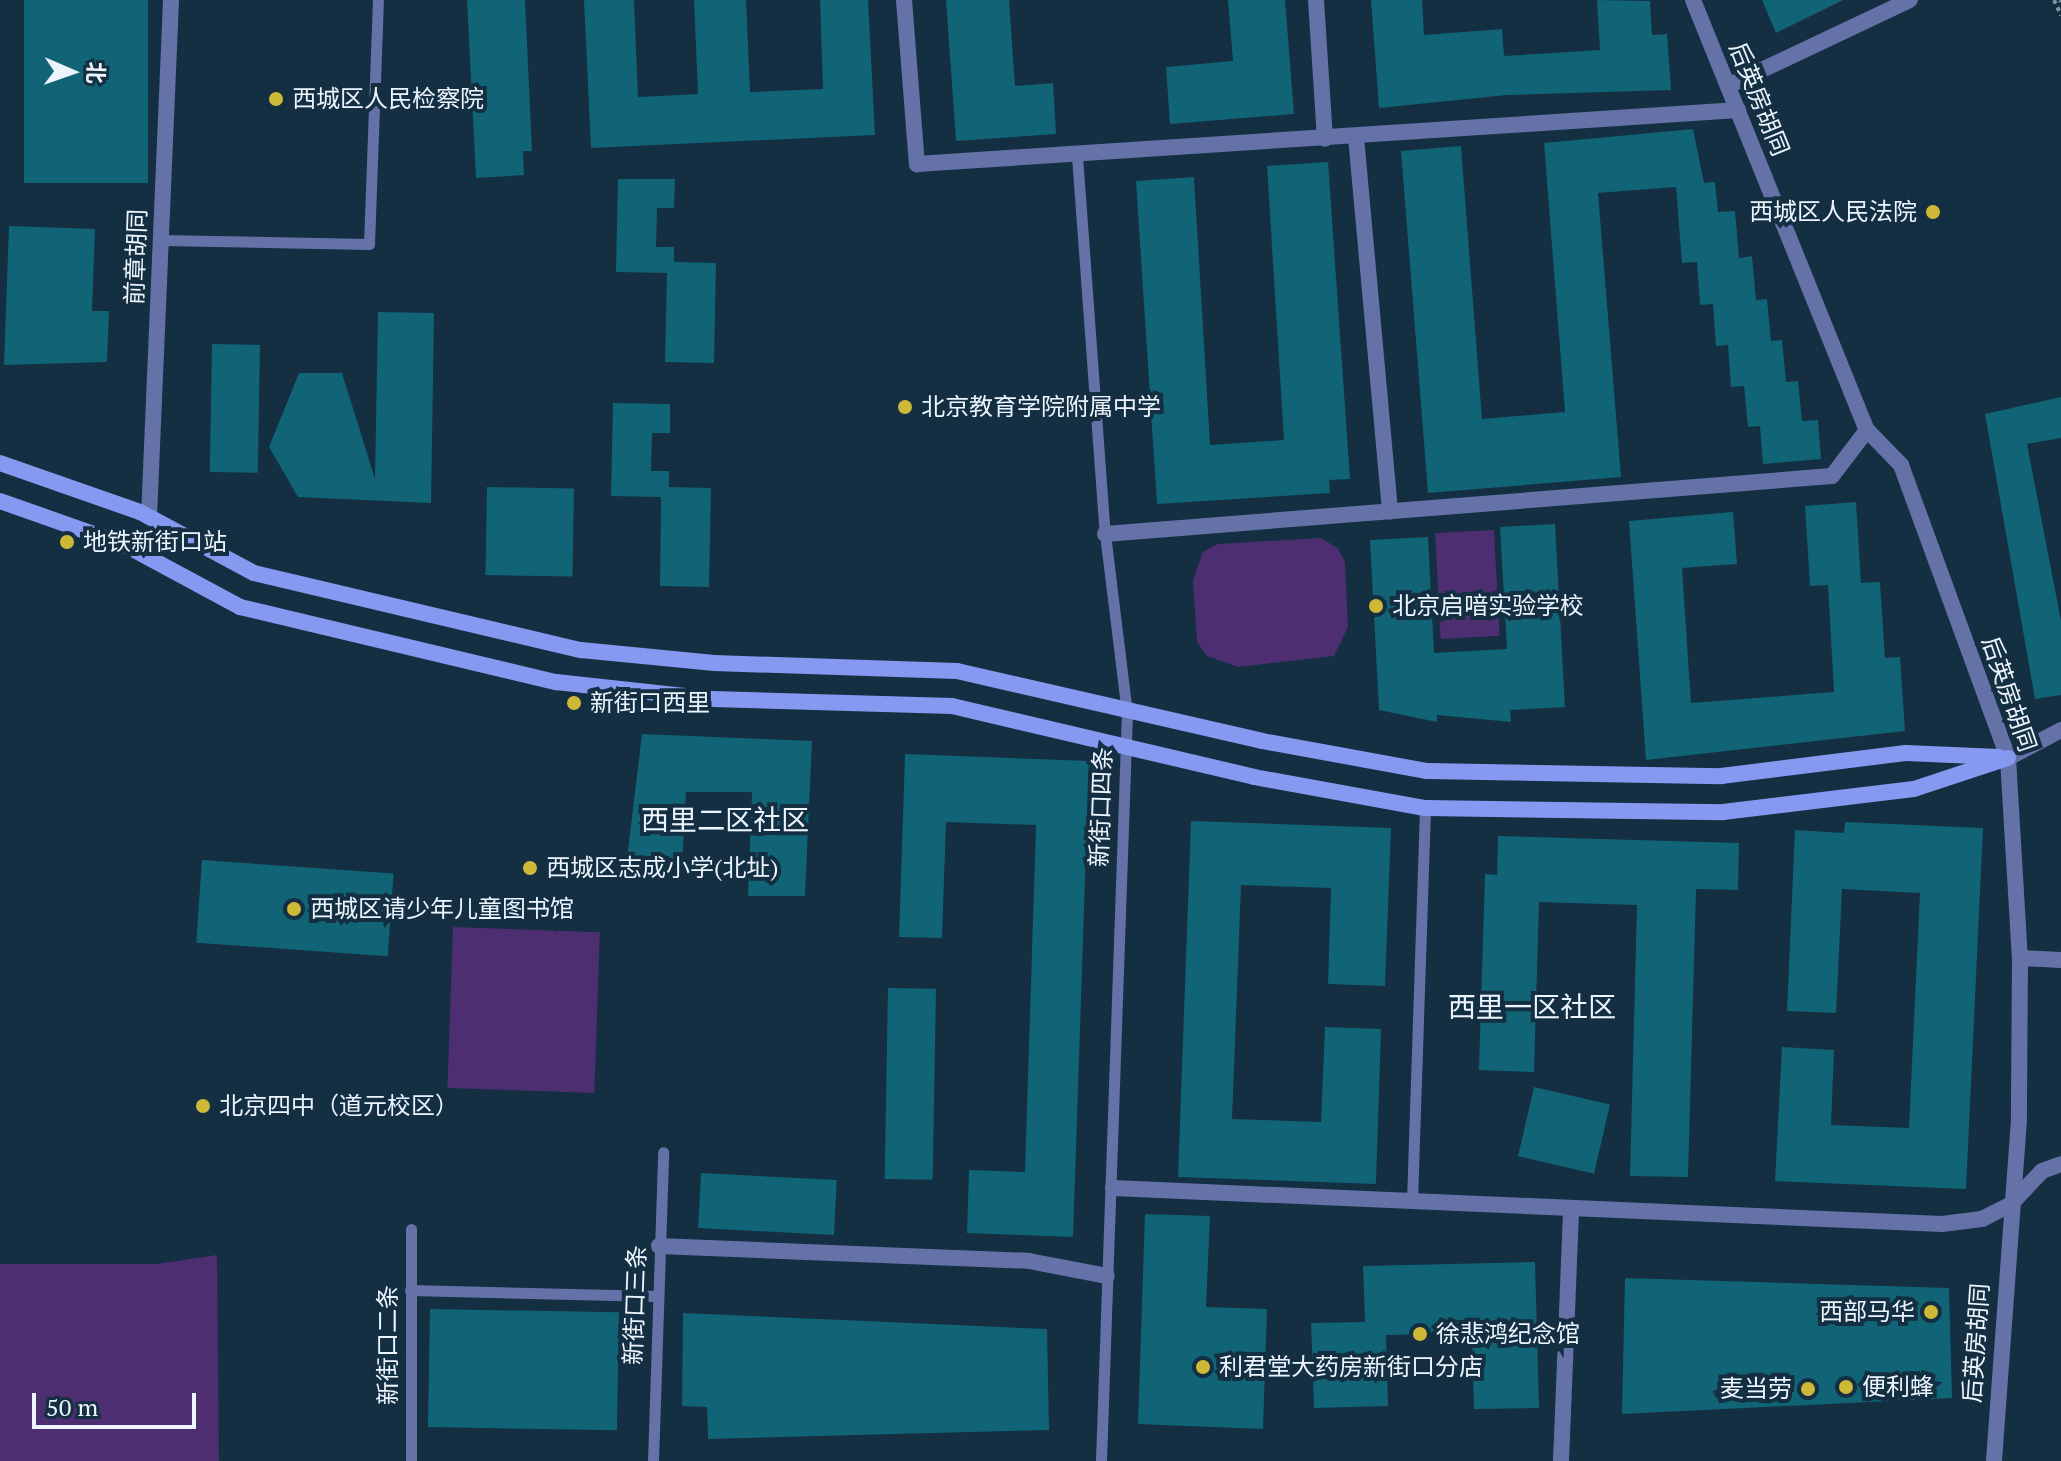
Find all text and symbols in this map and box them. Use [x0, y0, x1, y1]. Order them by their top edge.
north arrow [32, 32, 112, 112]
street label: 后英房胡同 [1723, 38, 1795, 160]
text: 北 [82, 61, 111, 84]
place label: 西城区人民检察院 [292, 85, 484, 113]
marker: 西城区人民检察院 [267, 90, 285, 108]
place label: 西城区人民法院 [1749, 198, 1917, 226]
marker: 西城区人民法院 [1924, 203, 1942, 221]
street label: 前章胡同 [120, 209, 152, 305]
place label: 北京教育学院附属中学 [921, 393, 1161, 421]
marker: 北京教育学院附属中学 [896, 398, 914, 416]
place label: 地铁新街口站 [83, 528, 227, 556]
marker: 地铁新街口站 [58, 533, 76, 551]
place label: 北京启喑实验学校 [1392, 592, 1584, 620]
marker: 北京启喑实验学校 [1367, 597, 1385, 615]
street label: 后英房胡同 [1976, 633, 2042, 755]
place label: 新街口西里 [590, 689, 710, 717]
marker: 新街口西里 [565, 694, 583, 712]
street label: 新街口四条 [1085, 747, 1117, 867]
district label: 西里二区社区 [641, 803, 809, 837]
place label: 西城区志成小学(北址) [546, 854, 778, 882]
marker: 西城区志成小学(北址) [521, 859, 539, 877]
place label: 西城区请少年儿童图书馆 [310, 895, 574, 923]
marker: 西城区请少年儿童图书馆 [285, 900, 303, 918]
district label: 西里一区社区 [1448, 990, 1616, 1024]
place label: 北京四中（道元校区） [219, 1092, 459, 1120]
marker: 北京四中（道元校区） [194, 1097, 212, 1115]
street label: 新街口三条 [619, 1245, 651, 1365]
street label: 后英房胡同 [1957, 1282, 1995, 1404]
street label: 新街口二条 [374, 1285, 402, 1405]
place label: 西部马华 [1819, 1298, 1915, 1326]
marker: 西部马华 [1922, 1303, 1940, 1321]
place label: 徐悲鸿纪念馆 [1436, 1320, 1580, 1348]
marker: 徐悲鸿纪念馆 [1411, 1325, 1429, 1343]
place label: 利君堂大药房新街口分店 [1219, 1353, 1483, 1381]
marker: 利君堂大药房新街口分店 [1194, 1358, 1212, 1376]
place label: 便利蜂 [1862, 1373, 1934, 1401]
place label: 麦当劳 [1720, 1375, 1792, 1403]
scale bar [36, 1377, 200, 1427]
marker: 便利蜂 [1837, 1378, 1855, 1396]
marker: 麦当劳 [1799, 1380, 1817, 1398]
text: 50 m [46, 1391, 98, 1423]

